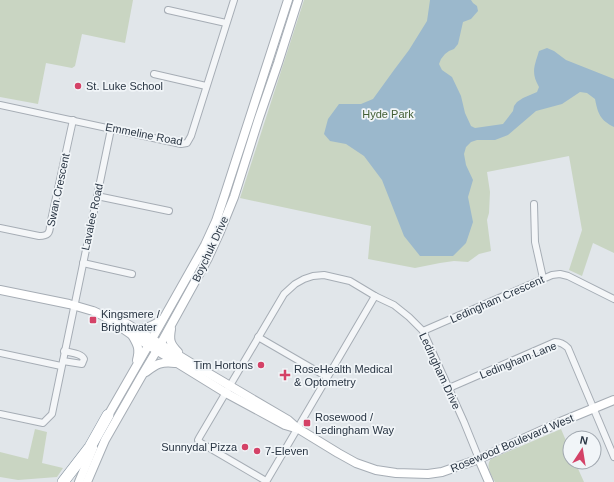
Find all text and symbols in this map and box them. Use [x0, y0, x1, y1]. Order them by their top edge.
place label: St. Luke School [86, 80, 163, 92]
marker: St. Luke School [73, 81, 83, 91]
park label: Hyde Park [362, 108, 414, 120]
street label: Emmeline Road [104, 121, 184, 147]
street label: Swan Crescent [44, 152, 72, 228]
street label: Lavalee Road [79, 183, 105, 251]
street label: Boychuk Drive [190, 214, 230, 284]
street label: Ledingham Crescent [448, 273, 546, 325]
place label: Kingsmere / Brightwater [101, 308, 161, 333]
marker: Kingsmere / Brightwater [88, 315, 98, 325]
street label: Ledingham Drive [417, 331, 463, 411]
street label: Ledingham Lane [478, 339, 558, 381]
place label: Tim Hortons [194, 359, 253, 371]
marker: Tim Hortons [256, 360, 266, 370]
place label: RoseHealth Medical & Optometry [294, 363, 392, 388]
marker: RoseHealth Medical & Optometry [279, 369, 291, 381]
place label: Rosewood / Ledingham Way [315, 411, 395, 436]
street label: Rosewood Boulevard West [449, 412, 575, 474]
marker: Rosewood / Ledingham Way [302, 418, 312, 428]
north arrow [562, 430, 602, 470]
text: N [579, 434, 589, 447]
place label: Sunnydal Pizza [161, 441, 238, 453]
marker: Sunnydal Pizza [240, 442, 250, 452]
place label: 7-Eleven [265, 445, 308, 457]
marker: 7-Eleven [252, 446, 262, 456]

